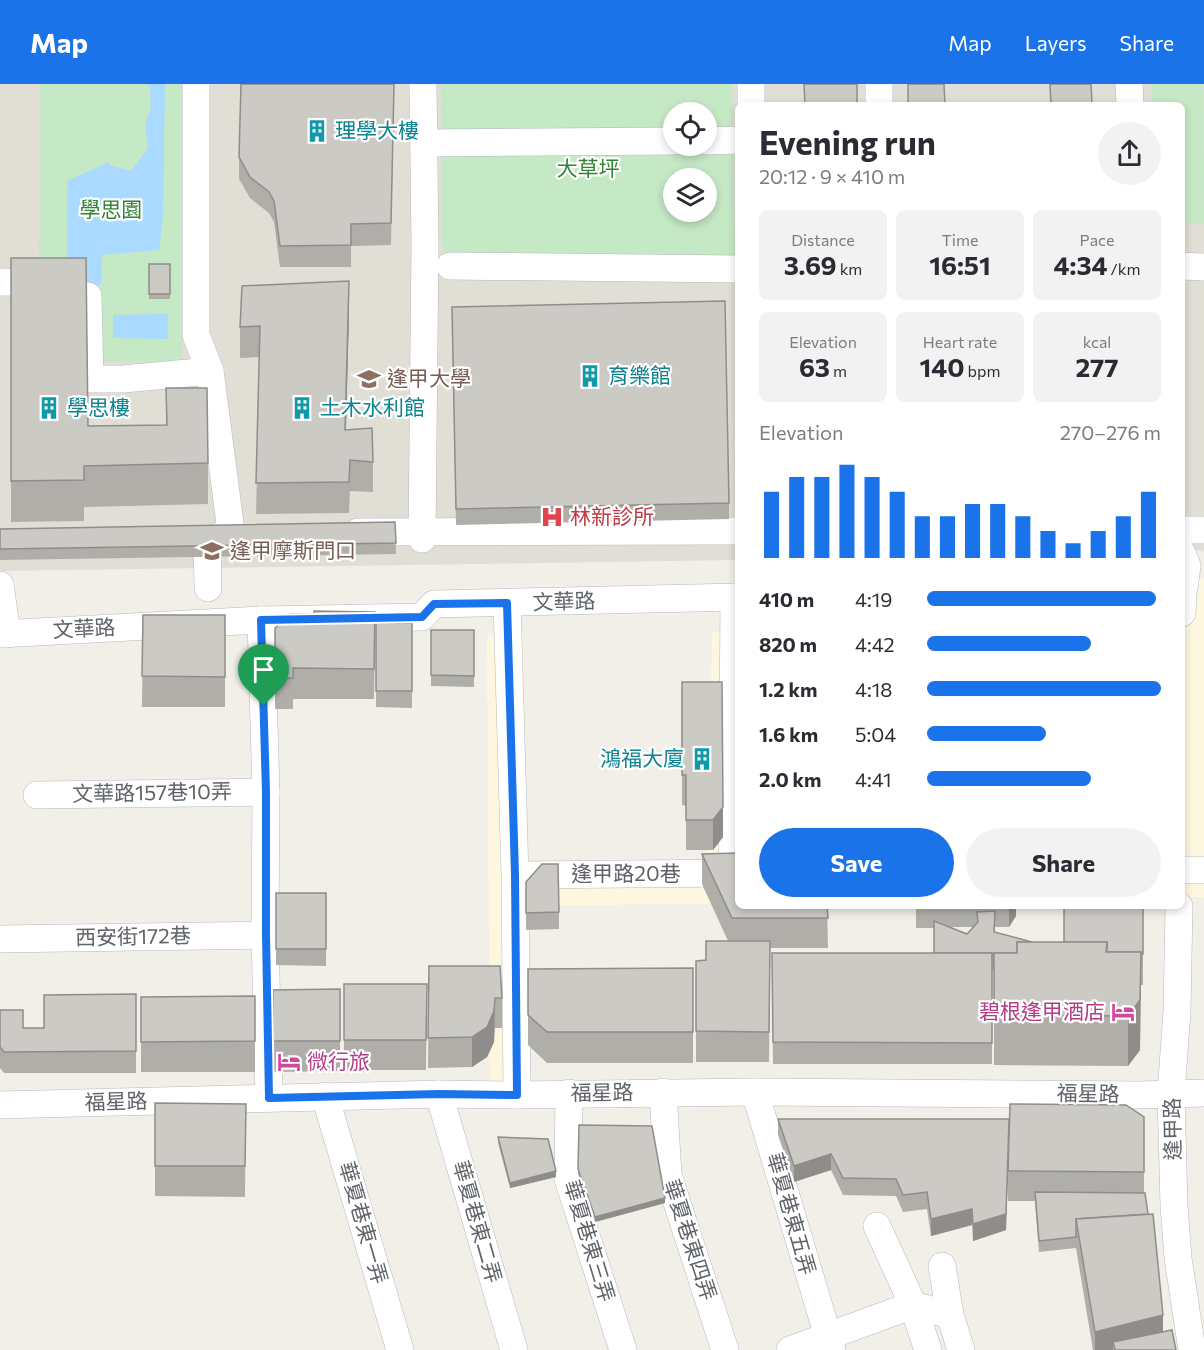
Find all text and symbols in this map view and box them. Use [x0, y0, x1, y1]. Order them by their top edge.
text: Map [30, 25, 88, 59]
text: Map [948, 30, 992, 55]
text: Layers [1025, 30, 1087, 55]
text: Share [1120, 30, 1174, 55]
map controls [663, 102, 717, 222]
button: locate [663, 102, 717, 156]
place label: 理學大樓 [335, 117, 419, 142]
building icon: 理學大樓 [304, 118, 330, 144]
text: Evening run [759, 121, 936, 162]
button: share [1098, 122, 1161, 185]
park label: 大草坪 [557, 155, 620, 180]
text: 20:12 · 9 × 410 m [759, 164, 905, 188]
button: layers [663, 168, 717, 222]
park label: 學思園 [80, 196, 143, 221]
text: Distance [791, 230, 855, 249]
text: Time [942, 230, 978, 249]
text: Pace [1080, 230, 1114, 249]
text: 3.69 [784, 249, 837, 280]
text: 16:51 [929, 249, 991, 280]
text: 4:34 [1054, 249, 1108, 280]
text: km [837, 259, 862, 278]
text: /km [1108, 259, 1140, 278]
text: Elevation [789, 332, 857, 351]
text: Heart rate [923, 332, 997, 351]
text: kcal [1083, 332, 1111, 351]
text: 63 [799, 351, 830, 382]
text: 140 [920, 351, 965, 382]
text: 277 [1075, 351, 1119, 382]
text: m [830, 361, 847, 380]
text: bpm [965, 361, 1000, 380]
place label: 育樂館 [608, 362, 671, 387]
building icon: 育樂館 [577, 363, 603, 389]
place label: 逢甲大學 [387, 365, 471, 390]
school or university icon: 逢甲大學 [356, 366, 382, 392]
place label: 學思樓 [67, 394, 130, 419]
place label: 土木水利館 [320, 394, 425, 419]
building icon: 學思樓 [36, 395, 62, 421]
building icon: 土木水利館 [289, 395, 315, 421]
text: Elevation [759, 420, 844, 444]
text: 270–276 m [1060, 420, 1161, 444]
place label: 林新診所 [570, 503, 654, 528]
hospital icon: 林新診所 [539, 504, 565, 530]
place label: 逢甲摩斯門口 [230, 537, 356, 562]
school or university icon: 逢甲摩斯門口 [199, 538, 225, 564]
street label: 文華路 [532, 587, 596, 614]
text: 410 m [759, 587, 814, 611]
text: 4:19 [855, 587, 892, 611]
street label: 文華路 [52, 613, 116, 642]
text: 820 m [759, 632, 817, 656]
text: 4:42 [855, 632, 895, 656]
pin [238, 644, 289, 706]
icon: arrive [247, 653, 280, 686]
text: 1.2 km [759, 677, 817, 701]
text: 4:18 [855, 677, 892, 701]
text: 1.6 km [759, 722, 818, 746]
text: 5:04 [855, 722, 896, 746]
place label: 鴻福大廈 [600, 745, 684, 770]
building icon: 鴻福大廈 [689, 746, 715, 772]
text: 2.0 km [759, 767, 821, 791]
text: 4:41 [855, 767, 892, 791]
street label: 文華路157巷10弄 [72, 778, 232, 805]
button: Save [759, 828, 954, 897]
button: Share [966, 828, 1161, 897]
street label: 逢甲路20巷 [571, 860, 681, 885]
street label: 西安街172巷 [75, 922, 191, 949]
place label: 碧根逢甲酒店 [979, 998, 1105, 1023]
hotel icon: 碧根逢甲酒店 [1110, 999, 1136, 1025]
place label: 微行旅 [307, 1048, 370, 1073]
hotel icon: 微行旅 [276, 1049, 302, 1075]
street label: 福星路 [570, 1078, 634, 1105]
street label: 福星路 [1056, 1079, 1120, 1106]
street label: 福星路 [84, 1087, 148, 1114]
street label: 逢甲路 [1158, 1097, 1185, 1161]
street label: 華夏巷東五弄 [763, 1150, 822, 1278]
street label: 華夏巷東二弄 [449, 1158, 508, 1286]
street label: 華夏巷東一弄 [335, 1159, 394, 1287]
street label: 華夏巷東四弄 [660, 1176, 723, 1303]
street label: 華夏巷東三弄 [560, 1177, 621, 1304]

